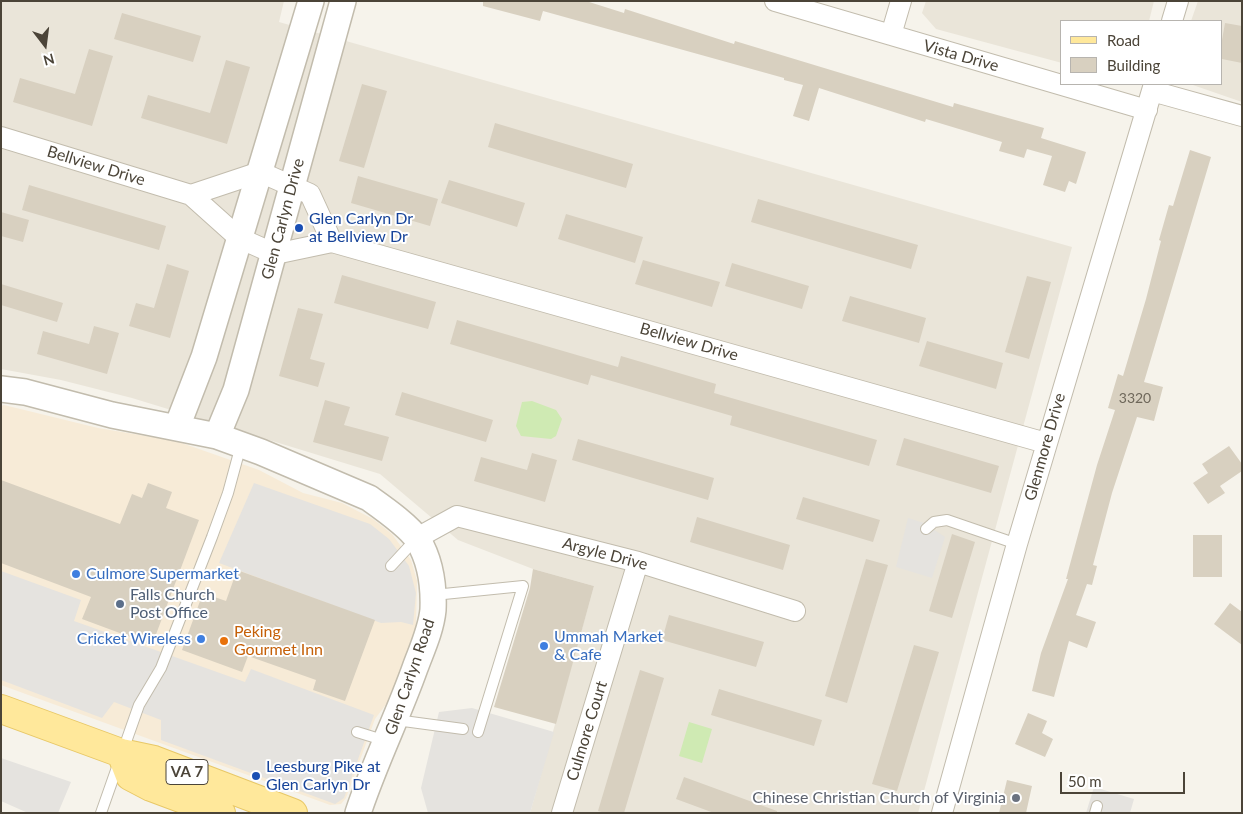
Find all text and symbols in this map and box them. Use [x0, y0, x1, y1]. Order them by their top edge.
north arrow [20, 20, 70, 70]
legend [1060, 20, 1223, 85]
text: Road [1107, 31, 1140, 49]
street label: Vista Drive [921, 36, 1001, 76]
text: N [42, 50, 56, 70]
text: Building [1107, 56, 1160, 74]
street label: Bellview Drive [45, 142, 147, 190]
street label: Glen Carlyn Drive [258, 156, 308, 282]
place label: Glen Carlyn Dr at Bellview Dr [309, 209, 413, 247]
marker: Glen Carlyn Dr at Bellview Dr [293, 222, 305, 234]
street label: Bellview Drive [638, 319, 740, 365]
house number: 3320 [1119, 390, 1151, 406]
street label: Glenmore Drive [1020, 391, 1070, 503]
street label: Argyle Drive [560, 533, 650, 575]
place label: Culmore Supermarket [86, 564, 239, 584]
marker: Culmore Supermarket [70, 568, 82, 580]
place label: Falls Church Post Office [130, 585, 215, 623]
marker: Falls Church Post Office [114, 598, 126, 610]
street label: Glen Carlyn Road [381, 616, 439, 738]
place label: Peking Gourmet Inn [234, 622, 323, 660]
place label: Ummah Market & Cafe [554, 627, 663, 665]
place label: Cricket Wireless [77, 629, 191, 649]
marker: Cricket Wireless [195, 633, 207, 645]
marker: Peking Gourmet Inn [218, 635, 230, 647]
marker: Ummah Market & Cafe [538, 640, 550, 652]
street label: Culmore Court [563, 679, 611, 783]
place label: Leesburg Pike at Glen Carlyn Dr [266, 757, 381, 795]
road number: VA 7 [166, 760, 208, 784]
scale bar [1063, 762, 1188, 794]
marker: Leesburg Pike at Glen Carlyn Dr [250, 770, 262, 782]
text: 50 m [1068, 772, 1102, 790]
place label: Chinese Christian Church of Virginia [752, 788, 1006, 808]
marker: Chinese Christian Church of Virginia [1010, 792, 1022, 804]

